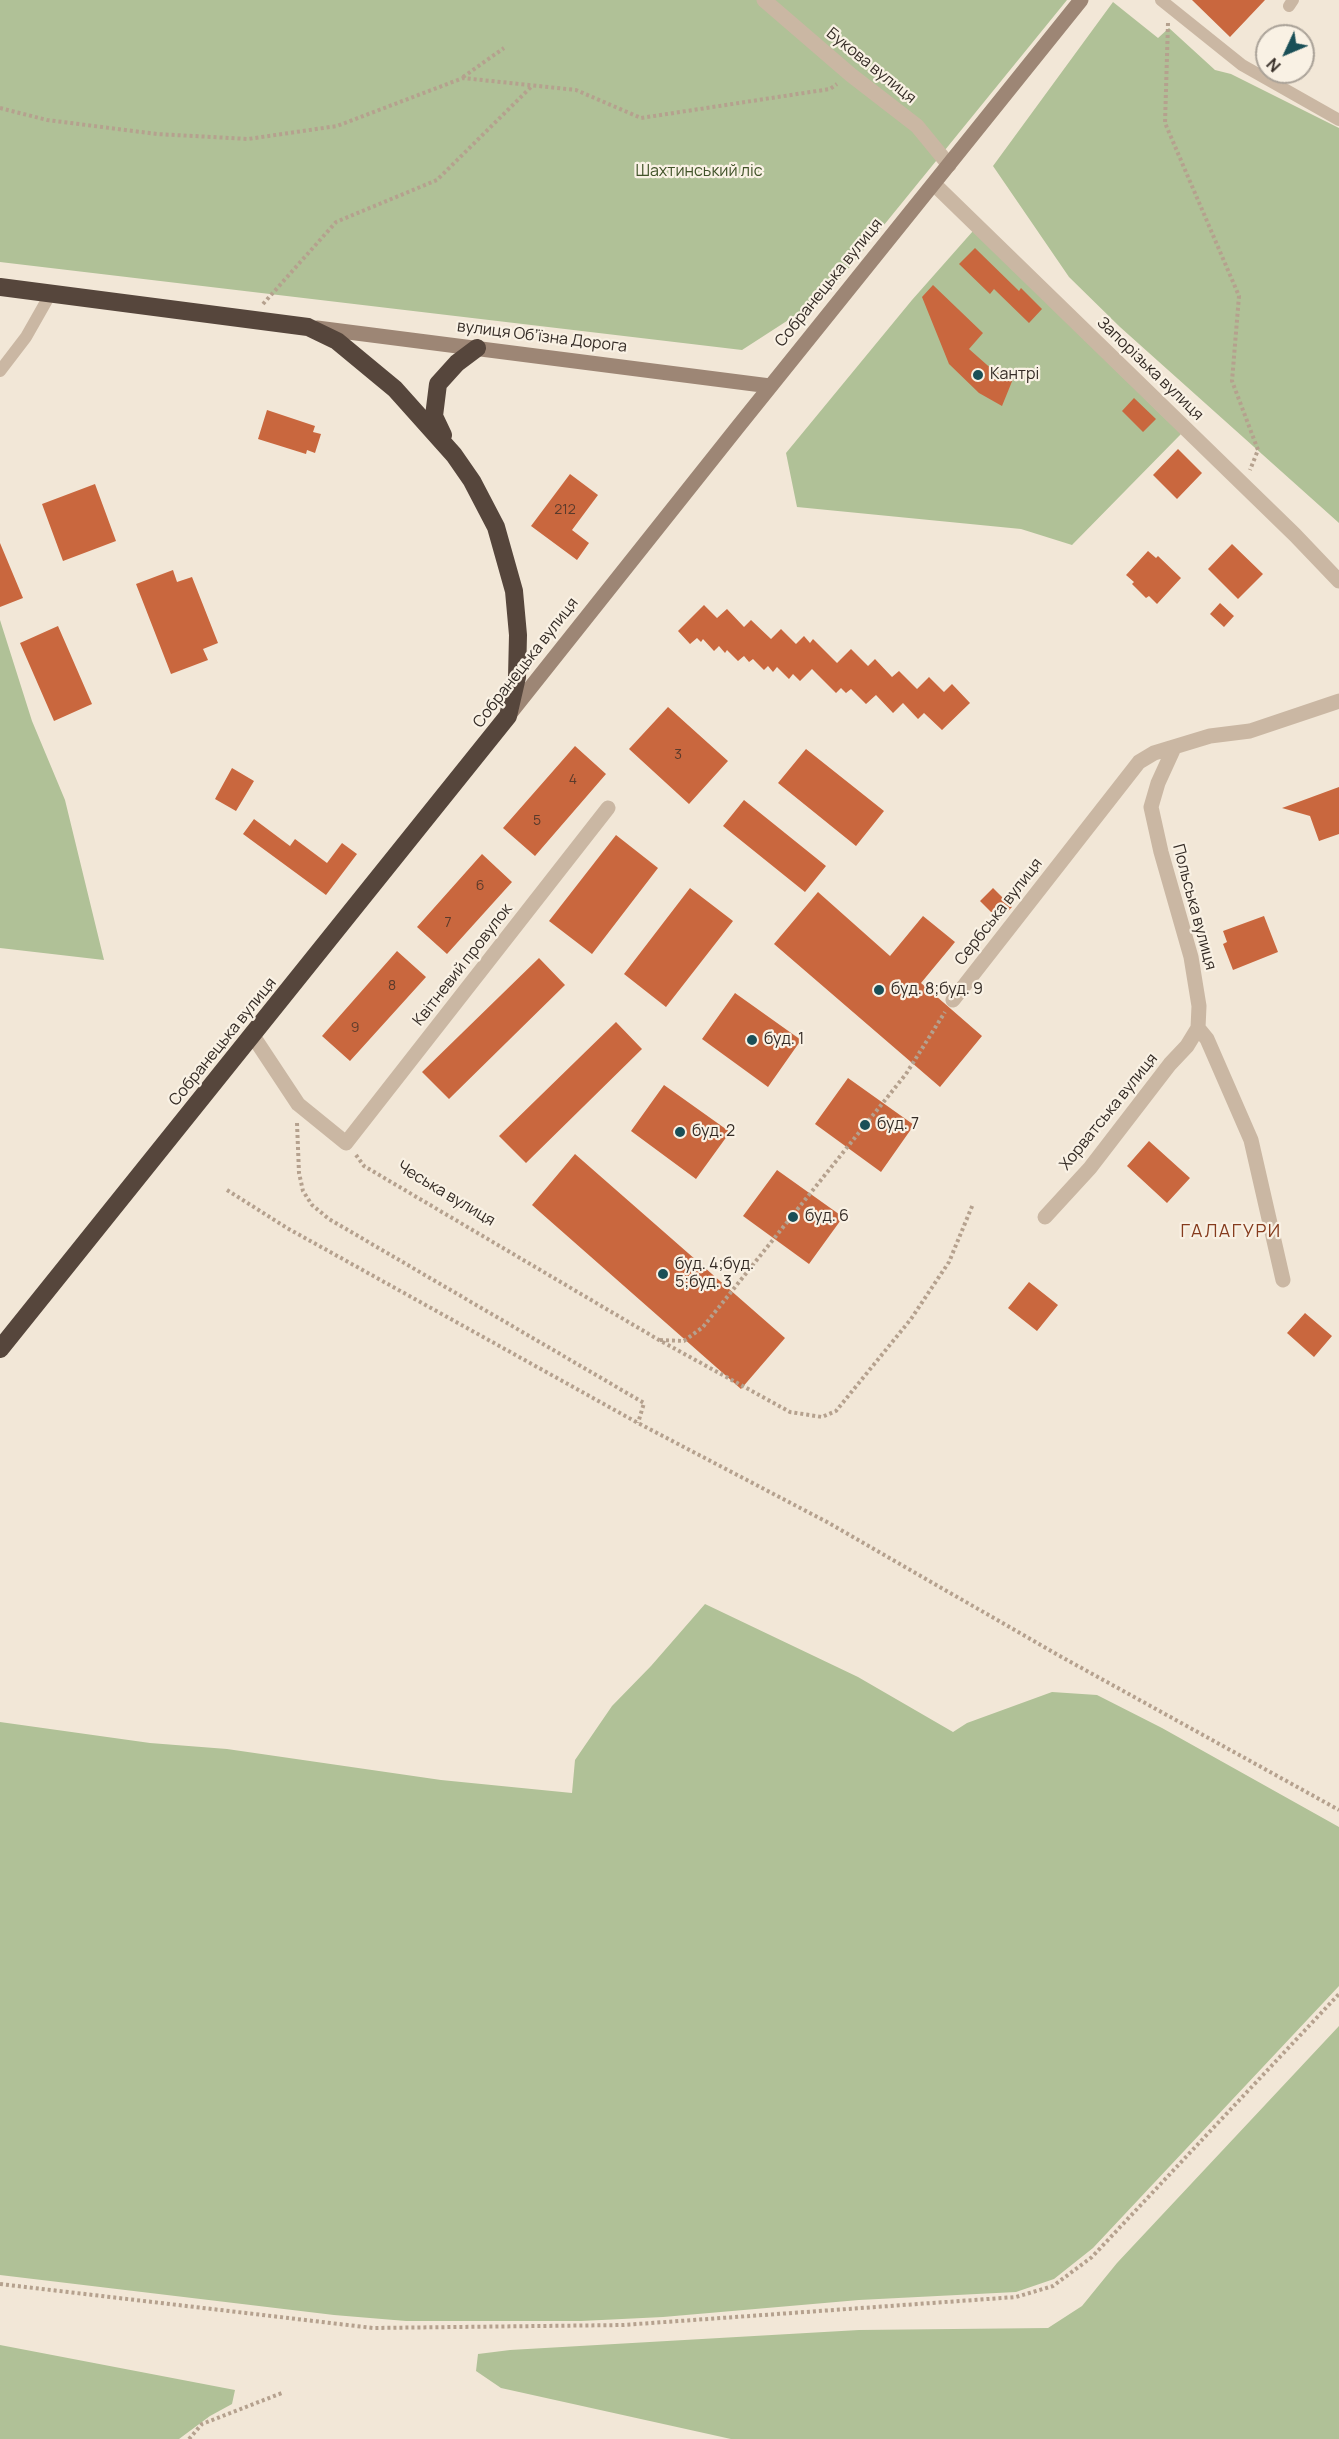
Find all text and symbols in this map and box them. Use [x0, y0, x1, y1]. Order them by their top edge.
street label: Букова вулиця [822, 24, 920, 108]
north arrow [1255, 24, 1315, 84]
text: N [1262, 53, 1285, 77]
park label: Шахтинський ліс [635, 162, 763, 182]
street label: Собранецька вулиця [771, 215, 887, 351]
street label: Запорізька вулиця [1093, 313, 1207, 425]
street label: вулиця Обʼїзна Дорога [456, 317, 628, 357]
place label: Кантрі [990, 365, 1039, 385]
marker: Кантрі [971, 368, 985, 382]
house number: 212 [554, 502, 576, 518]
street label: Собранецька вулиця [469, 594, 583, 732]
house number: 3 [674, 747, 682, 763]
house number: 4 [569, 772, 577, 788]
house number: 5 [533, 813, 541, 829]
street label: Польська вулиця [1168, 842, 1220, 972]
street label: Сербська вулиця [951, 855, 1047, 969]
house number: 6 [476, 878, 484, 894]
street label: Квітневий провулок [409, 900, 517, 1030]
house number: 7 [444, 915, 452, 931]
street label: Собранецька вулиця [165, 974, 281, 1110]
house number: 8 [388, 978, 396, 994]
place label: буд. 8;буд. 9 [891, 980, 983, 1000]
marker: буд. 8;буд. 9 [872, 983, 886, 997]
house number: 9 [351, 1020, 359, 1036]
place label: буд. 1 [764, 1030, 804, 1050]
marker: буд. 1 [745, 1033, 759, 1047]
street label: Хорватська вулиця [1056, 1050, 1162, 1174]
place label: буд. 7 [877, 1115, 919, 1135]
marker: буд. 7 [858, 1118, 872, 1132]
place label: буд. 2 [692, 1122, 735, 1142]
marker: буд. 2 [673, 1125, 687, 1139]
street label: Чеська вулиця [394, 1157, 498, 1231]
place label: буд. 6 [805, 1207, 849, 1227]
marker: буд. 6 [786, 1210, 800, 1224]
district label: ГАЛАГУРИ [1180, 1221, 1282, 1243]
place label: буд. 4;буд. 5;буд. 3 [675, 1255, 754, 1293]
marker: буд. 4;буд. 5;буд. 3 [656, 1267, 670, 1281]

